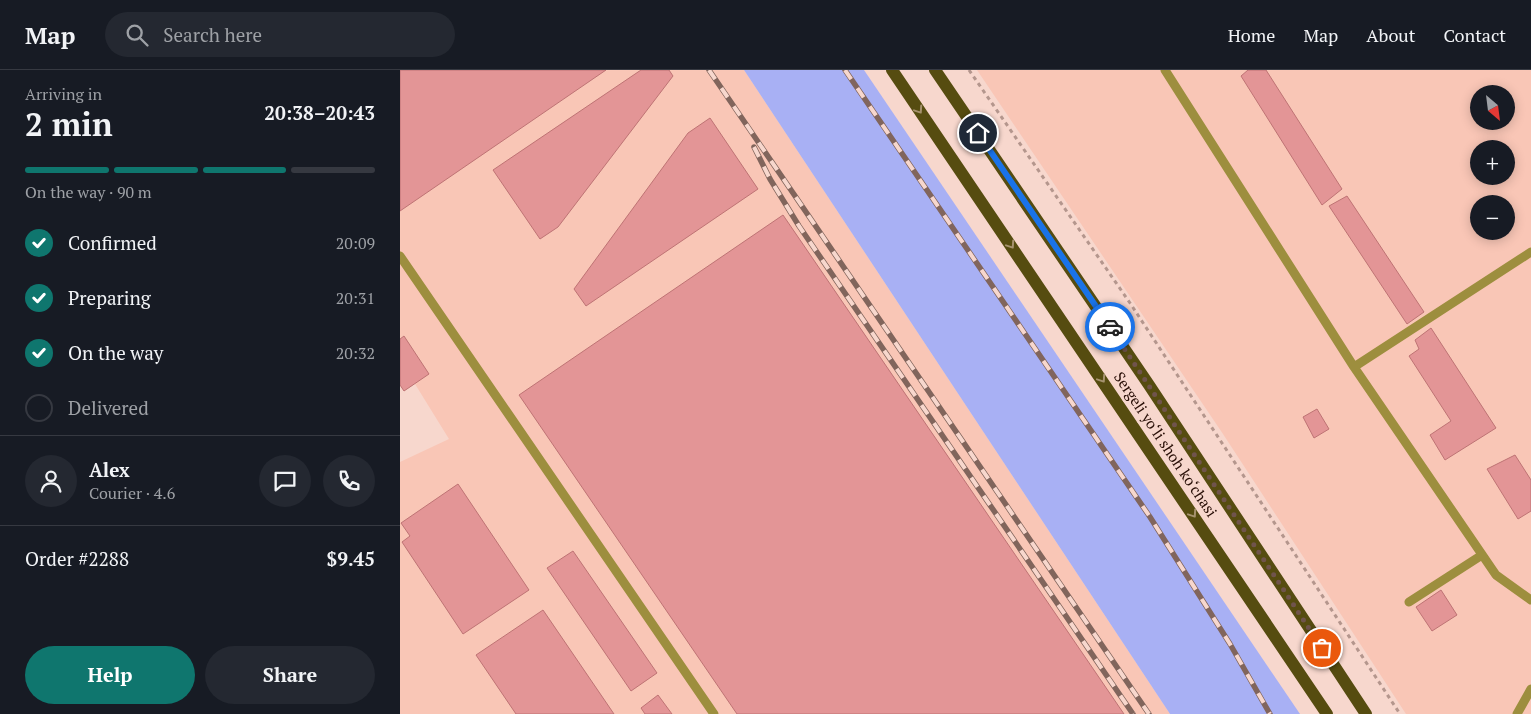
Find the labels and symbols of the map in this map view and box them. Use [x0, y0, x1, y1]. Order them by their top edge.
north arrow [1470, 85, 1515, 130]
one-way arrow [913, 105, 923, 114]
pin [957, 112, 999, 154]
one-way arrow [1005, 239, 1014, 248]
courier [1085, 302, 1135, 352]
street label: Sergeli yo‘li shoh ko‘chasi [1110, 368, 1222, 520]
one-way arrow [1096, 374, 1106, 383]
one-way arrow [1187, 508, 1196, 518]
pin [1301, 627, 1343, 669]

